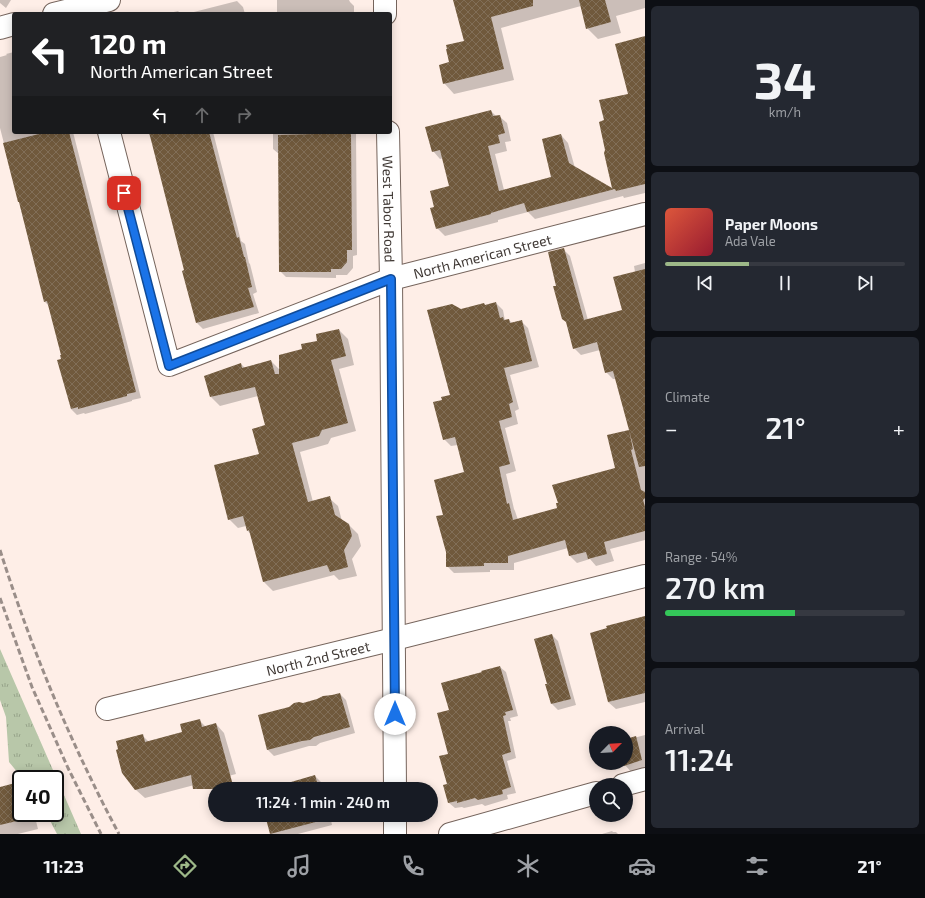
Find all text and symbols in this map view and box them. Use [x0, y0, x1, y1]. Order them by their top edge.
text: 120 m [90, 26, 167, 60]
icon: left [24, 28, 76, 80]
text: 34 [754, 47, 816, 109]
text: North American Street [90, 60, 273, 82]
icon: left [149, 104, 171, 126]
icon: ahead [191, 104, 213, 126]
icon: right [233, 104, 255, 126]
text: km/h [769, 104, 801, 120]
street label: West Tabor Road [380, 155, 399, 263]
pin [107, 176, 141, 210]
icon: arrive [113, 182, 135, 204]
text: Paper Moons [725, 215, 818, 233]
street label: North American Street [411, 230, 553, 281]
text: Ada Vale [725, 233, 776, 249]
icon: previous [694, 272, 716, 294]
icon: pause [774, 272, 796, 294]
icon: next [854, 272, 876, 294]
text: Climate [665, 389, 710, 405]
text: 21° [765, 409, 806, 445]
text: − [665, 415, 678, 441]
text: + [893, 415, 905, 441]
text: Range · 54% [665, 549, 737, 565]
text: 270 km [665, 569, 765, 605]
street label: North 2nd Street [264, 637, 371, 678]
position arrow [374, 693, 416, 735]
text: Arrival [665, 721, 705, 737]
north arrow [589, 726, 633, 770]
map controls [589, 726, 633, 822]
text: 11:24 [665, 741, 734, 777]
speed limit sign: 40 [12, 770, 64, 822]
button: search [589, 778, 633, 822]
text: 11:24 · 1 min · 240 m [256, 793, 390, 811]
icon: directions [171, 852, 199, 880]
icon: music [285, 852, 313, 880]
icon: phone [399, 852, 427, 880]
icon: climate [514, 852, 542, 880]
icon: car [628, 852, 656, 880]
icon: filters [743, 852, 771, 880]
text: 11:23 [43, 855, 84, 877]
text: 21° [857, 855, 882, 877]

